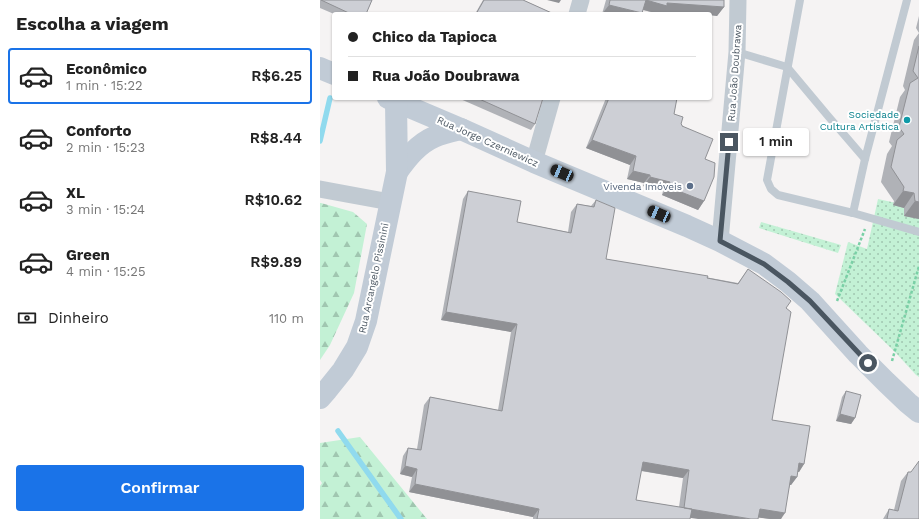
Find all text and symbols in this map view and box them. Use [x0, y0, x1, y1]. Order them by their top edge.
text: Escolha a viagem [16, 13, 169, 34]
street label: Rua João Doubrawa [726, 24, 743, 122]
text: Chico da Tapioca [372, 28, 497, 46]
icon: car [18, 58, 54, 94]
text: Econômico [66, 60, 147, 78]
text: R$6.25 [251, 67, 302, 85]
text: Rua João Doubrawa [372, 67, 520, 85]
text: 1 min · 15:22 [66, 78, 143, 93]
place label: Sociedade Cultura Artística [820, 109, 899, 132]
street label: Rua Jorge Czerniewicz [435, 114, 540, 169]
marker: Sociedade Cultura Artística [902, 115, 912, 125]
icon: car [18, 120, 54, 156]
text: Conforto [66, 122, 131, 140]
callout: 1 min [743, 128, 809, 156]
text: R$8.44 [250, 129, 302, 147]
route end [720, 133, 738, 151]
text: 1 min [759, 134, 793, 149]
text: 2 min · 15:23 [66, 140, 145, 155]
car [549, 163, 575, 183]
place label: Vivenda Imóveis [603, 181, 682, 192]
marker: Vivenda Imóveis [685, 181, 695, 191]
icon: car [18, 182, 54, 218]
text: XL [66, 184, 85, 202]
text: R$10.62 [245, 191, 302, 209]
text: 3 min · 15:24 [66, 202, 145, 217]
car [646, 204, 672, 224]
street label: Rua Arcangelo Pissinini [356, 222, 391, 334]
icon: car [18, 244, 54, 280]
text: Green [66, 246, 110, 264]
text: R$9.89 [250, 253, 302, 271]
text: 4 min · 15:25 [66, 264, 145, 279]
icon: cash [16, 307, 38, 329]
text: Dinheiro [48, 309, 109, 327]
text: 110 m [269, 311, 304, 326]
route start [859, 354, 877, 372]
button: Confirmar [16, 465, 304, 511]

